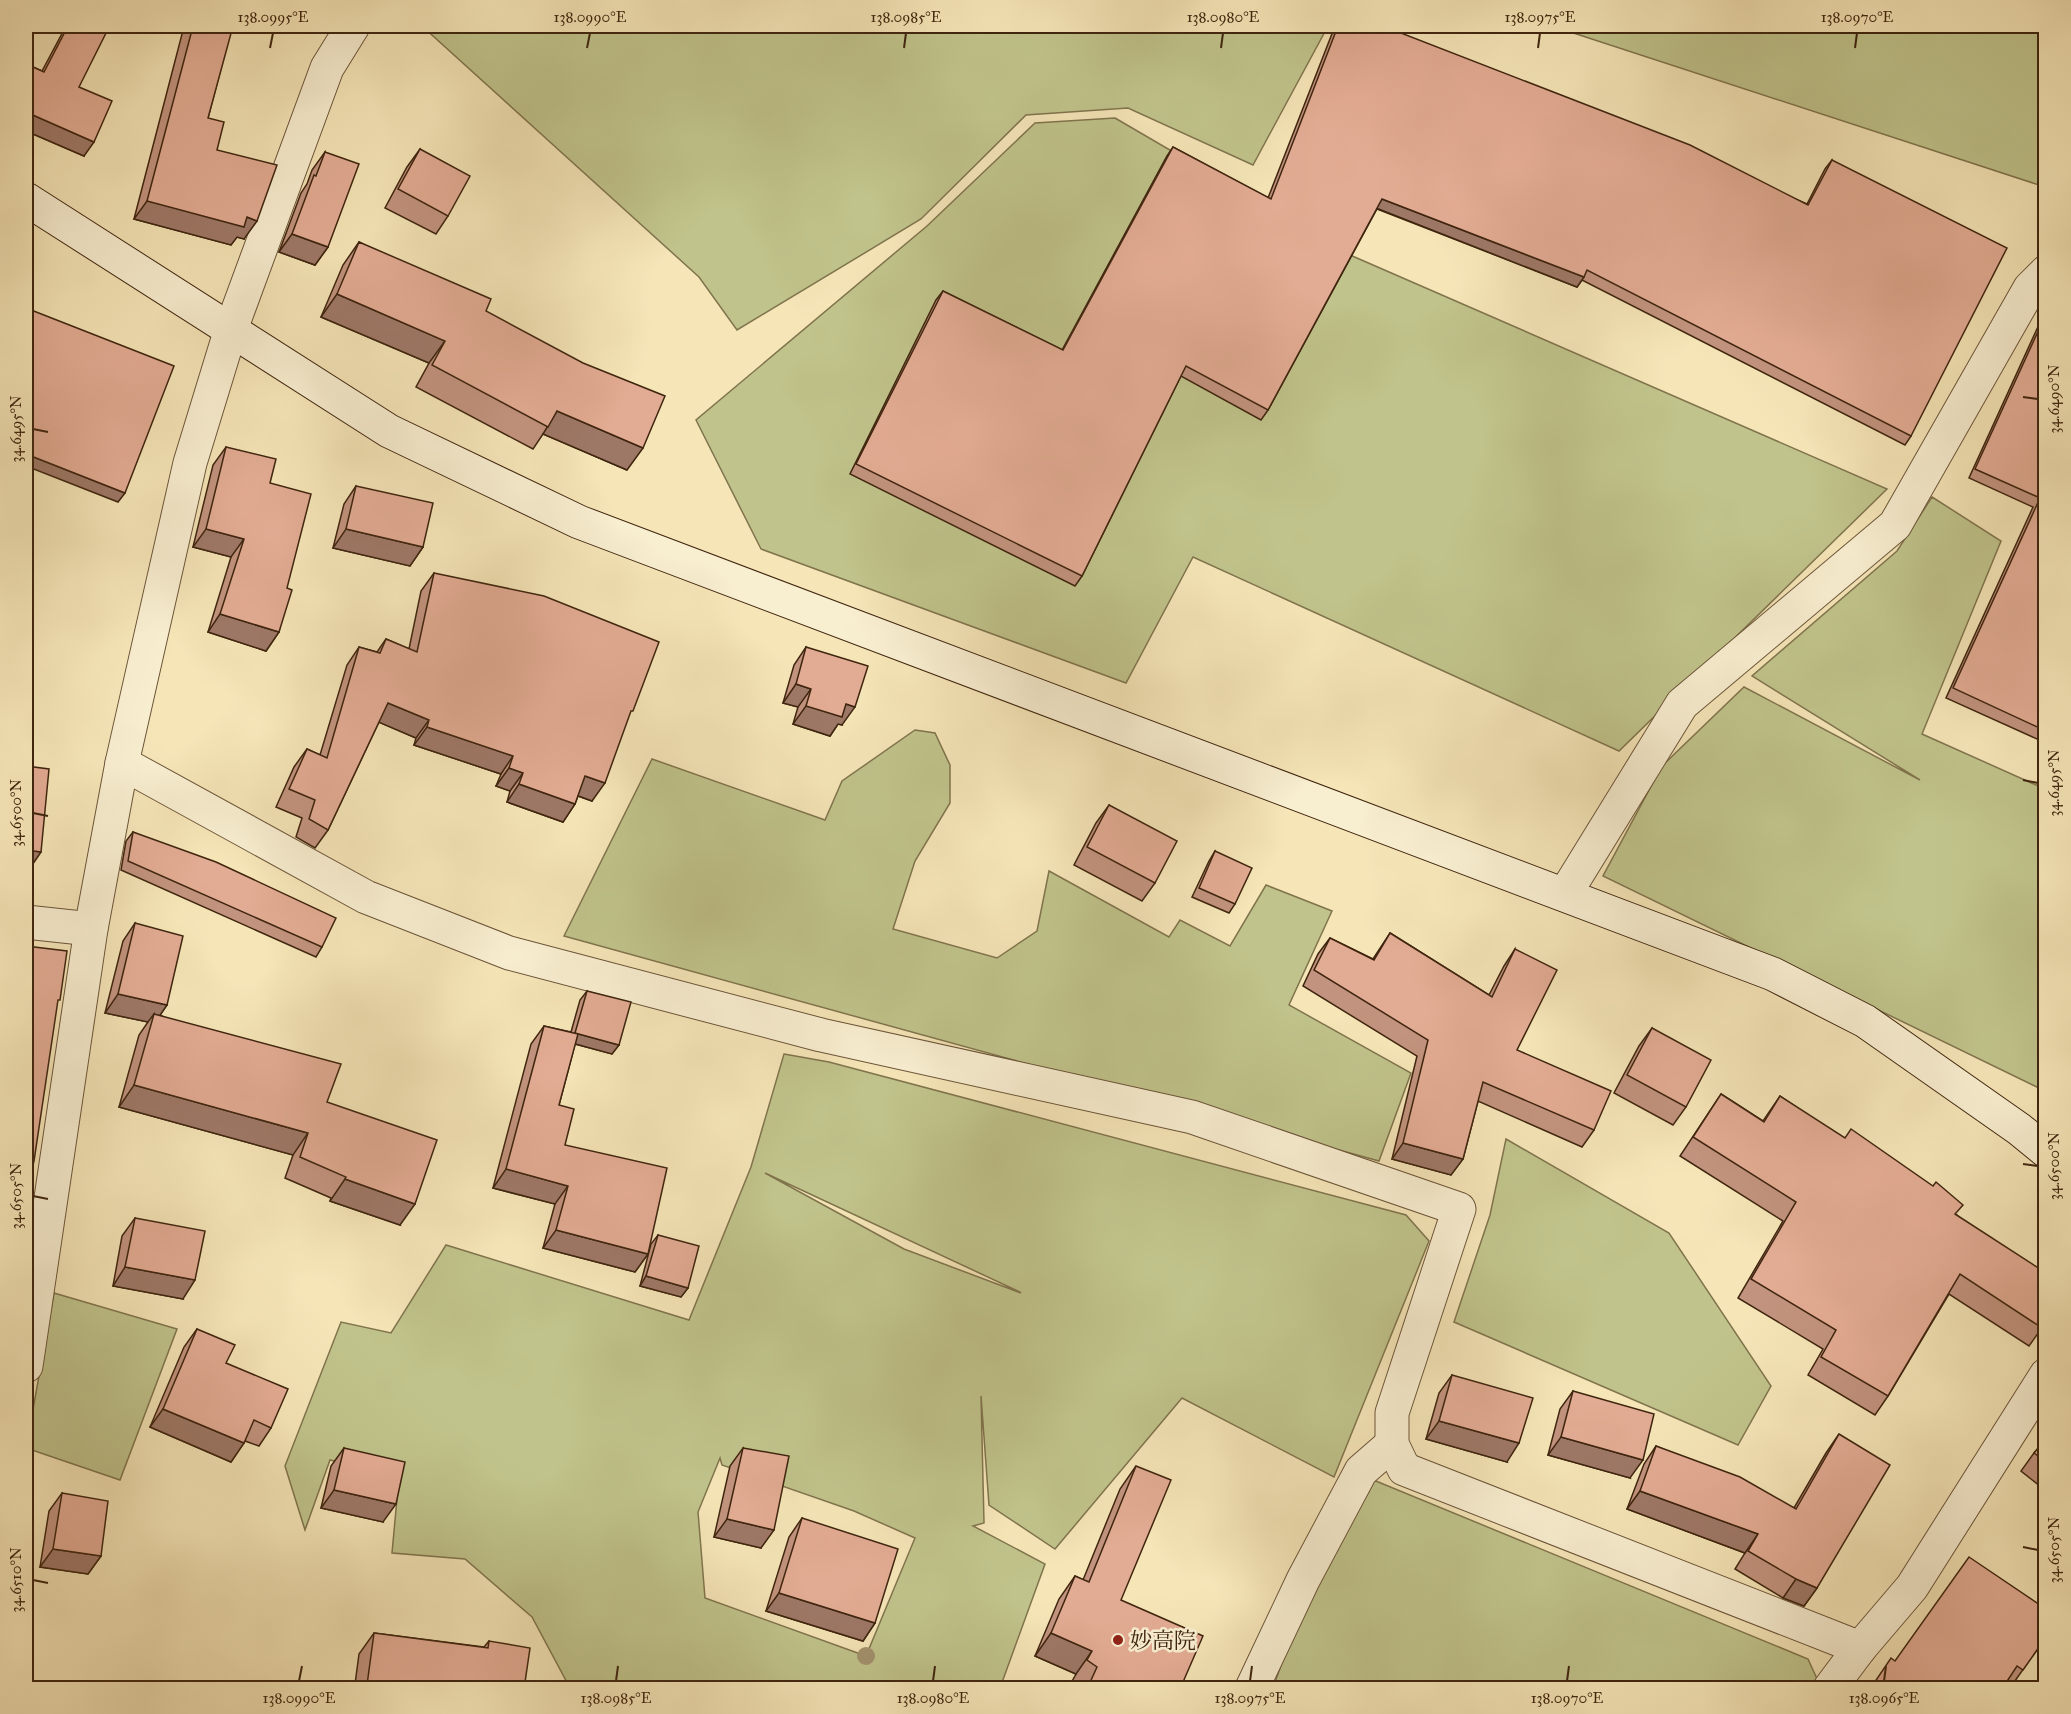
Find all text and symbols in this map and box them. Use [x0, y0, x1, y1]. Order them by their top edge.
text: 138.0995°E [237, 8, 309, 26]
text: 138.0990°E [554, 8, 627, 26]
text: 138.0985°E [871, 8, 942, 26]
text: 138.0980°E [1187, 8, 1260, 26]
text: 138.0975°E [1505, 8, 1576, 26]
text: 138.0970°E [1821, 8, 1894, 26]
text: 34.6490°N [2045, 364, 2063, 433]
text: 34.6495°N [7, 395, 25, 463]
text: 34.6495°N [2045, 749, 2063, 817]
text: 34.6500°N [7, 779, 25, 847]
text: 34.6500°N [2045, 1132, 2063, 1200]
text: 34.6505°N [7, 1163, 25, 1229]
text: 34.6505°N [2045, 1517, 2063, 1583]
text: 34.6510°N [7, 1547, 25, 1613]
place label: 妙高院 [1130, 1627, 1196, 1654]
marker: 妙高院 [1111, 1633, 1125, 1647]
text: 138.0990°E [263, 1689, 336, 1707]
text: 138.0985°E [581, 1689, 652, 1707]
text: 138.0980°E [897, 1689, 970, 1707]
text: 138.0975°E [1215, 1689, 1286, 1707]
text: 138.0970°E [1531, 1689, 1604, 1707]
text: 138.0965°E [1849, 1689, 1920, 1707]

